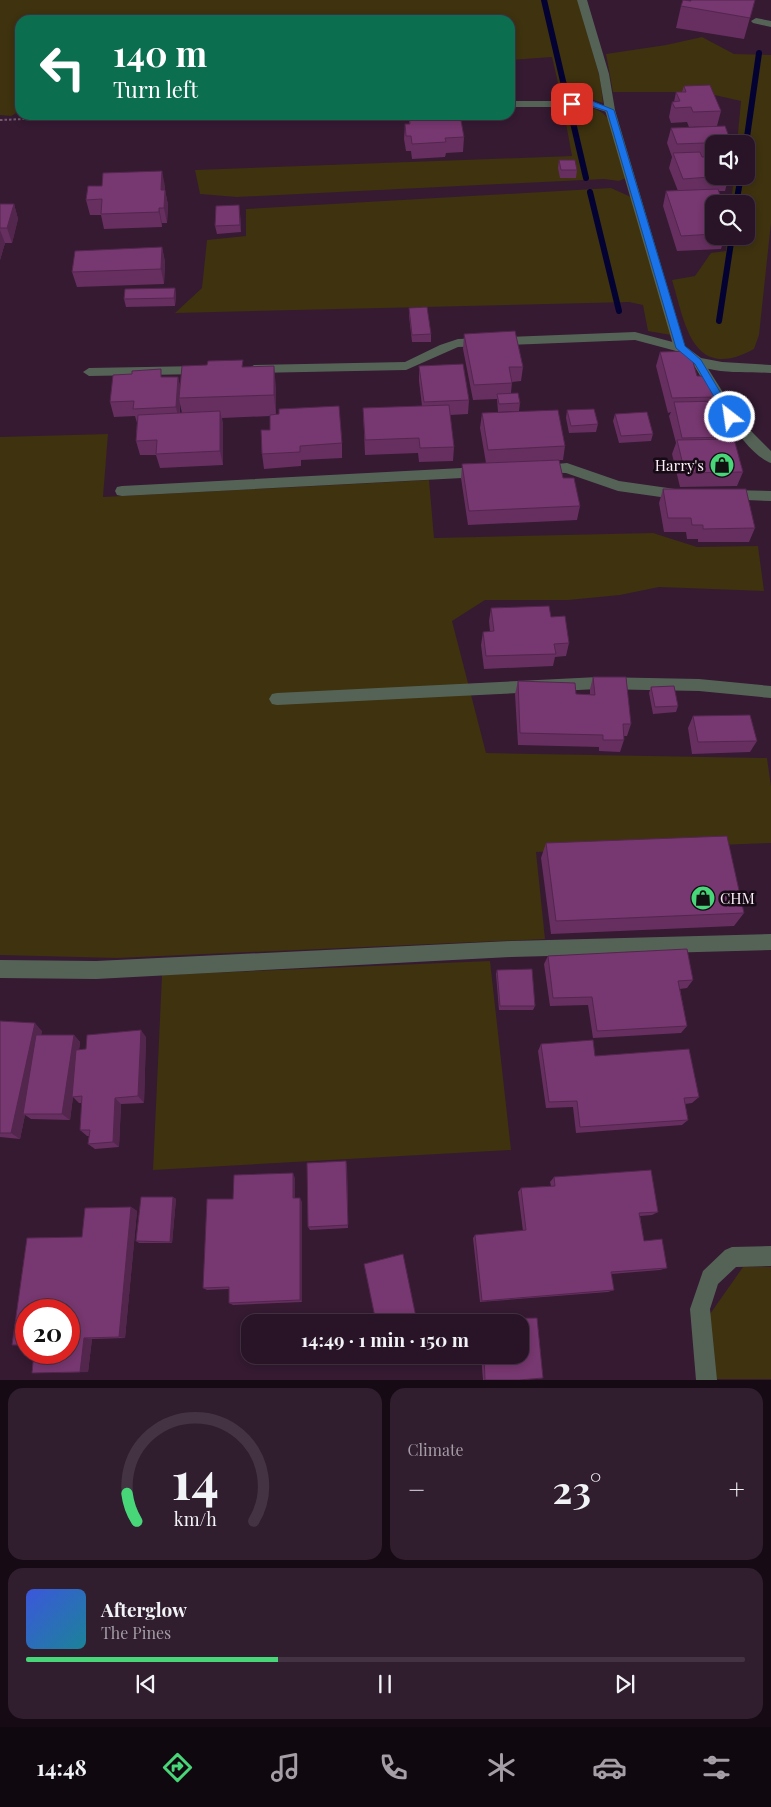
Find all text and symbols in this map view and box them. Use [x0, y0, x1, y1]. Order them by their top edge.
text: 140 m [113, 29, 207, 76]
icon: left [30, 35, 95, 100]
text: Turn left [113, 74, 198, 104]
pin [551, 83, 593, 125]
icon: arrive [558, 90, 586, 118]
map controls [705, 135, 755, 245]
button: sound [705, 135, 755, 185]
button: search [705, 195, 755, 245]
position arrow [703, 390, 755, 442]
shop icon: Harry's [709, 452, 735, 478]
place label: Harry's [655, 455, 704, 475]
shop icon: CHM [690, 885, 716, 911]
place label: CHM [720, 888, 755, 908]
speed limit sign: 20 [15, 1299, 80, 1364]
text: 14:49 · 1 min · 150 m [301, 1326, 469, 1352]
text: Climate [408, 1439, 464, 1460]
text: 14 [171, 1444, 218, 1513]
text: 23° [553, 1463, 602, 1514]
text: − [408, 1470, 426, 1507]
text: + [729, 1470, 745, 1507]
text: km/h [173, 1507, 217, 1530]
text: Afterglow [101, 1596, 187, 1622]
text: The Pines [101, 1622, 171, 1643]
icon: previous [132, 1670, 160, 1698]
icon: pause [371, 1670, 399, 1698]
icon: next [611, 1670, 639, 1698]
icon: directions [160, 1750, 195, 1785]
icon: music [268, 1750, 303, 1785]
icon: phone [376, 1750, 411, 1785]
icon: climate [484, 1750, 519, 1785]
icon: car [592, 1750, 627, 1785]
icon: filters [699, 1750, 734, 1785]
text: 14:48 [36, 1752, 87, 1782]

